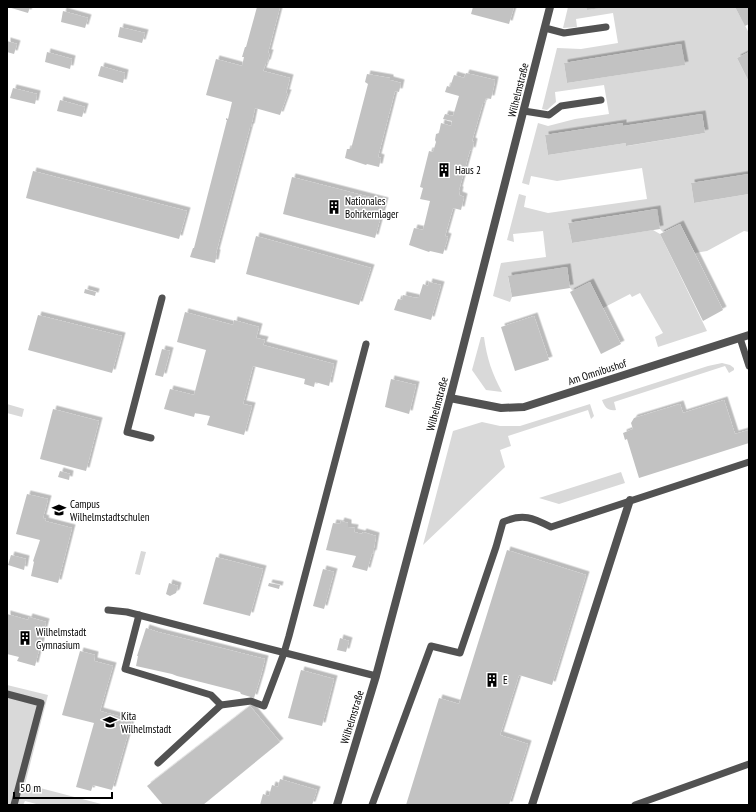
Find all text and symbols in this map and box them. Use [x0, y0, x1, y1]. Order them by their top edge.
street label: Wilhelmstraße [504, 61, 532, 119]
building icon: Haus 2 [436, 162, 452, 178]
place label: Haus 2 [455, 163, 481, 177]
place label: Nationales Bohrkernlager [345, 194, 399, 221]
building icon: Nationales Bohrkernlager [326, 199, 342, 215]
street label: Am Omnibushof [566, 356, 629, 388]
street label: Wilhelmstraße [423, 375, 451, 433]
place label: Campus Wilhelmstadtschulen [70, 497, 150, 524]
school or university icon: Campus Wilhelmstadtschulen [51, 502, 67, 518]
place label: Wilhelmstadt Gymnasium [36, 625, 86, 652]
building icon: Wilhelmstadt Gymnasium [17, 630, 33, 646]
building icon: E [484, 672, 500, 688]
place label: E [503, 673, 508, 687]
street label: Wilhelmstraße [337, 688, 367, 746]
place label: Kita Wilhelmstadt [121, 709, 171, 736]
school or university icon: Kita Wilhelmstadt [102, 714, 118, 730]
scale bar [14, 774, 112, 800]
text: 50 m [20, 780, 41, 795]

